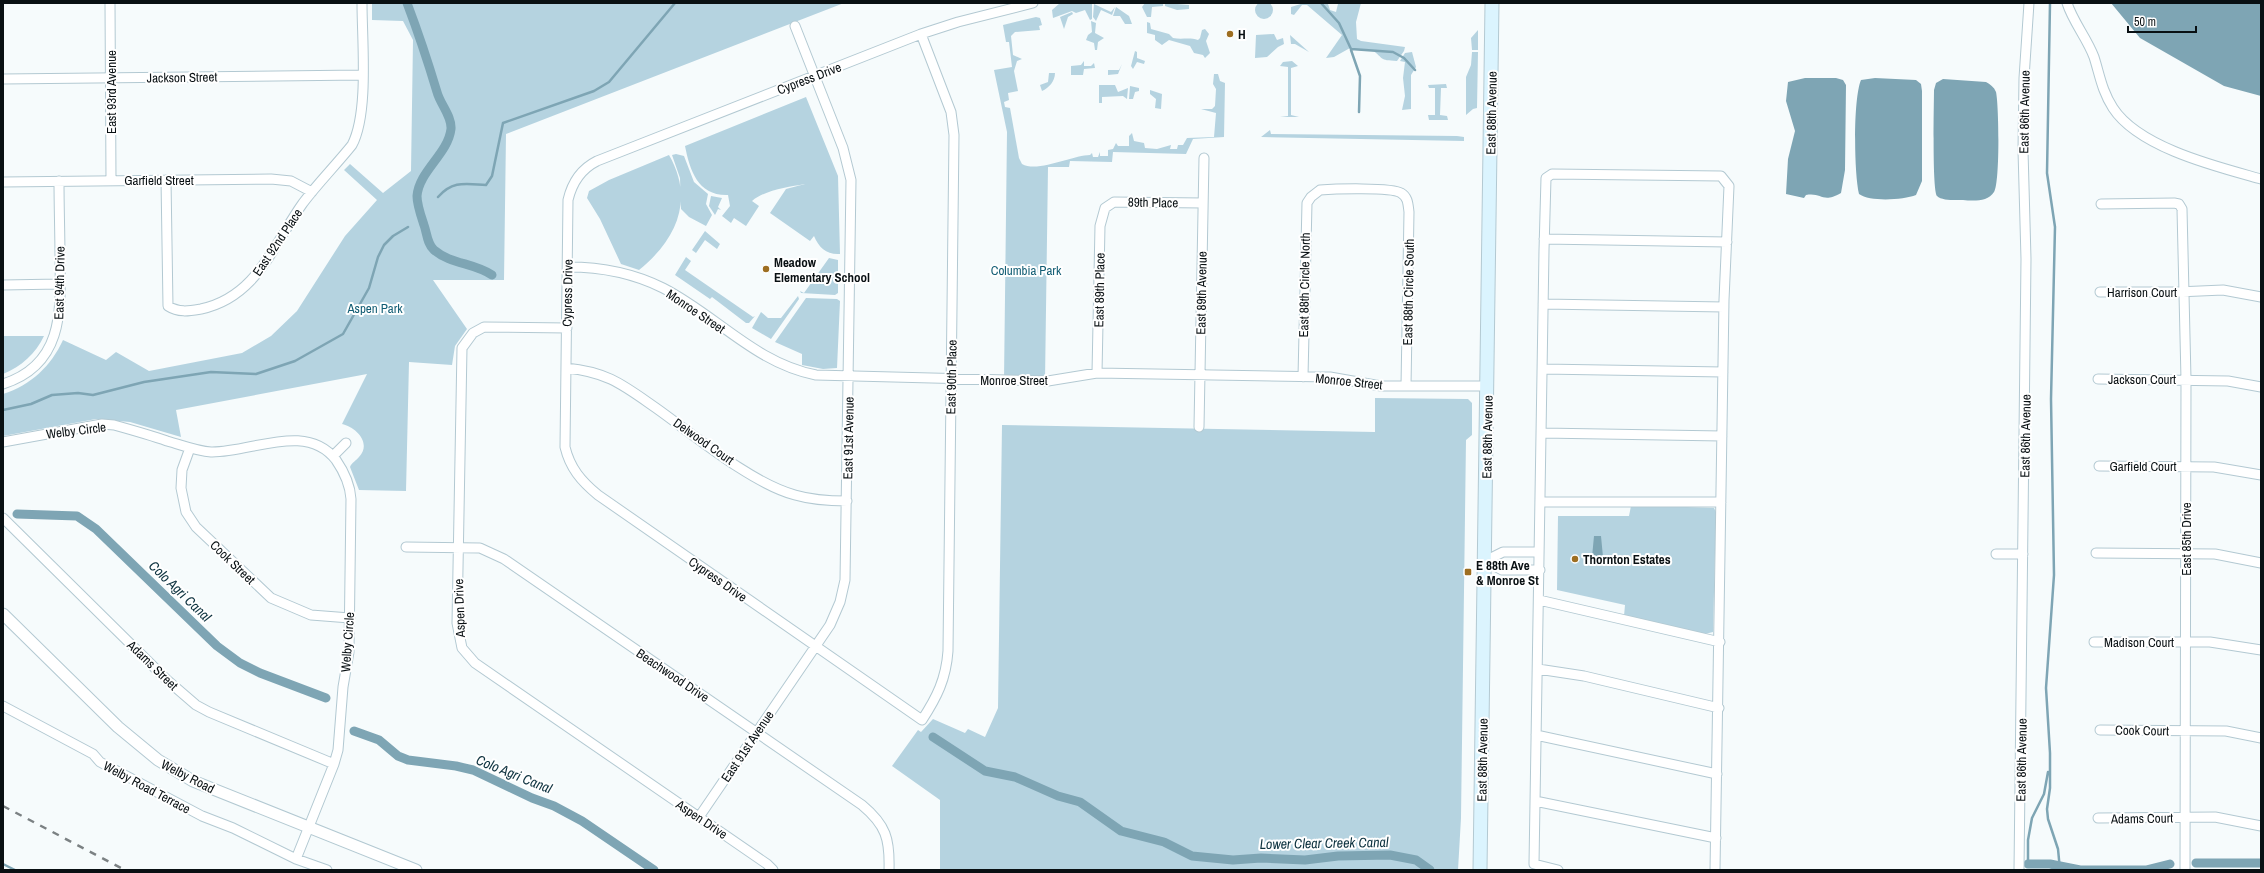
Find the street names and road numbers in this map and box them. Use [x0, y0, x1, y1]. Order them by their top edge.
street label: East 93rd Avenue [103, 50, 120, 134]
street label: Cypress Drive [775, 58, 844, 99]
street label: Jackson Street [147, 68, 217, 87]
street label: East 86th Avenue [2015, 70, 2034, 154]
street label: East 88th Avenue [1482, 71, 1501, 155]
street label: Garfield Street [124, 172, 194, 189]
street label: 89th Place [1128, 194, 1178, 211]
street label: East 92nd Place [249, 205, 306, 279]
street label: East 88th Circle North [1295, 232, 1314, 338]
street label: East 88th Circle South [1399, 238, 1418, 345]
street label: East 94th Drive [50, 246, 69, 320]
street label: East 89th Avenue [1192, 251, 1211, 335]
street label: East 89th Place [1090, 252, 1109, 327]
street label: Cypress Drive [558, 259, 577, 327]
street label: Harrison Court [2107, 284, 2177, 301]
street label: Monroe Street [663, 285, 728, 337]
street label: East 90th Place [942, 339, 961, 414]
street label: Monroe Street [1314, 370, 1383, 393]
street label: Jackson Court [2108, 371, 2176, 388]
street label: Monroe Street [980, 372, 1048, 389]
street label: East 86th Avenue [2016, 394, 2035, 478]
street label: East 88th Avenue [1478, 395, 1497, 479]
street label: East 91st Avenue [839, 396, 858, 480]
street label: Delwood Court [670, 414, 737, 469]
street label: Welby Circle [45, 418, 107, 443]
street label: Garfield Court [2110, 458, 2177, 475]
street label: East 85th Drive [2178, 502, 2195, 576]
street label: Cook Street [206, 537, 259, 588]
street label: Cypress Drive [685, 553, 750, 606]
street label: Aspen Drive [450, 578, 469, 639]
street label: Welby Circle [337, 611, 358, 673]
street label: Madison Court [2104, 634, 2174, 651]
street label: Adams Street [123, 636, 182, 694]
street label: Beachwood Drive [633, 645, 712, 706]
street label: East 91st Avenue [717, 707, 778, 785]
street label: East 88th Avenue [1473, 718, 1492, 802]
street label: East 86th Avenue [2012, 718, 2031, 802]
street label: Cook Court [2115, 722, 2169, 739]
street label: Welby Road [158, 756, 217, 797]
street label: Welby Road Terrace [100, 757, 193, 818]
street label: Aspen Drive [672, 795, 731, 843]
street label: Adams Court [2110, 809, 2173, 828]

